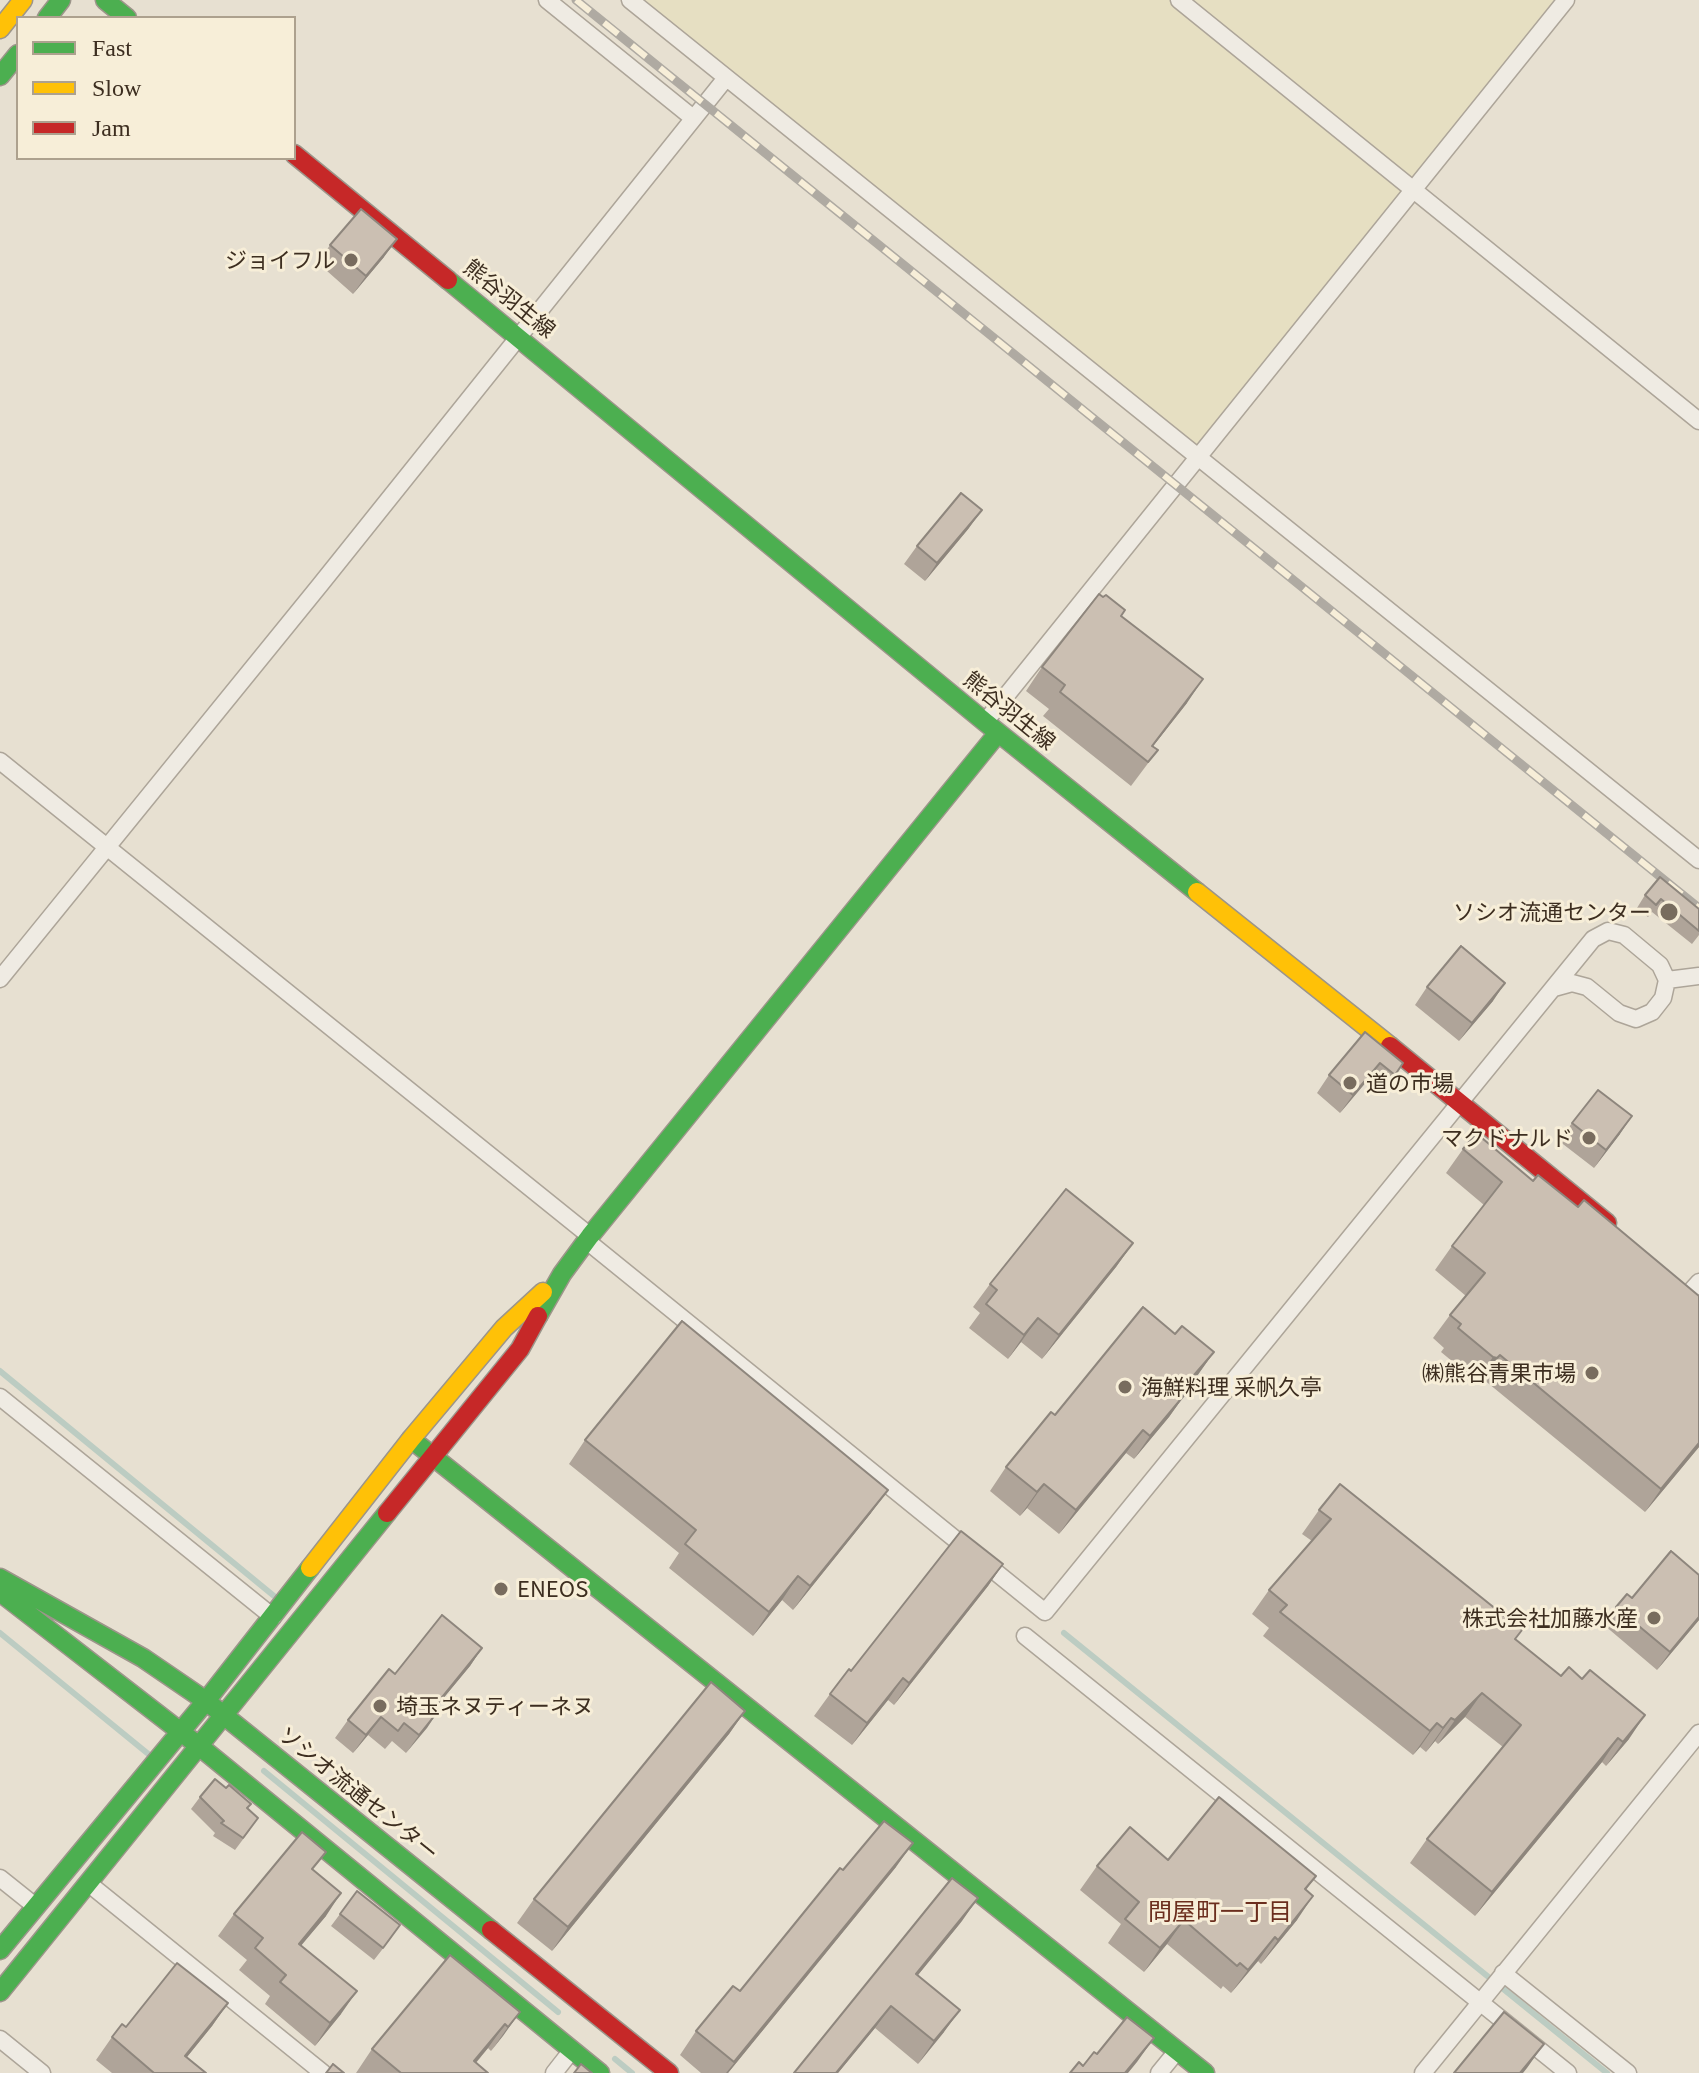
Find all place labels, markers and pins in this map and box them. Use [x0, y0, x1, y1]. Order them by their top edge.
place label: ジョイフル [225, 247, 335, 273]
marker: ジョイフル [342, 251, 360, 269]
place label: ソシオ流通センター [1453, 899, 1651, 925]
marker: ソシオ流通センター [1658, 901, 1680, 923]
place label: 道の市場 [1366, 1070, 1454, 1096]
marker: 道の市場 [1341, 1074, 1359, 1092]
place label: マクドナルド [1441, 1125, 1573, 1151]
marker: マクドナルド [1580, 1129, 1598, 1147]
place label: ㈱熊谷青果市場 [1422, 1360, 1576, 1386]
marker: ㈱熊谷青果市場 [1583, 1364, 1601, 1382]
place label: 海鮮料理 采帆久亭 [1141, 1374, 1322, 1400]
marker: 海鮮料理 采帆久亭 [1116, 1378, 1134, 1396]
place label: ENEOS [517, 1576, 588, 1602]
marker: ENEOS [492, 1580, 510, 1598]
place label: 株式会社加藤水産 [1462, 1605, 1638, 1631]
marker: 株式会社加藤水産 [1645, 1609, 1663, 1627]
place label: 埼玉ネヌティーネヌ [396, 1693, 594, 1719]
marker: 埼玉ネヌティーネヌ [371, 1697, 389, 1715]

